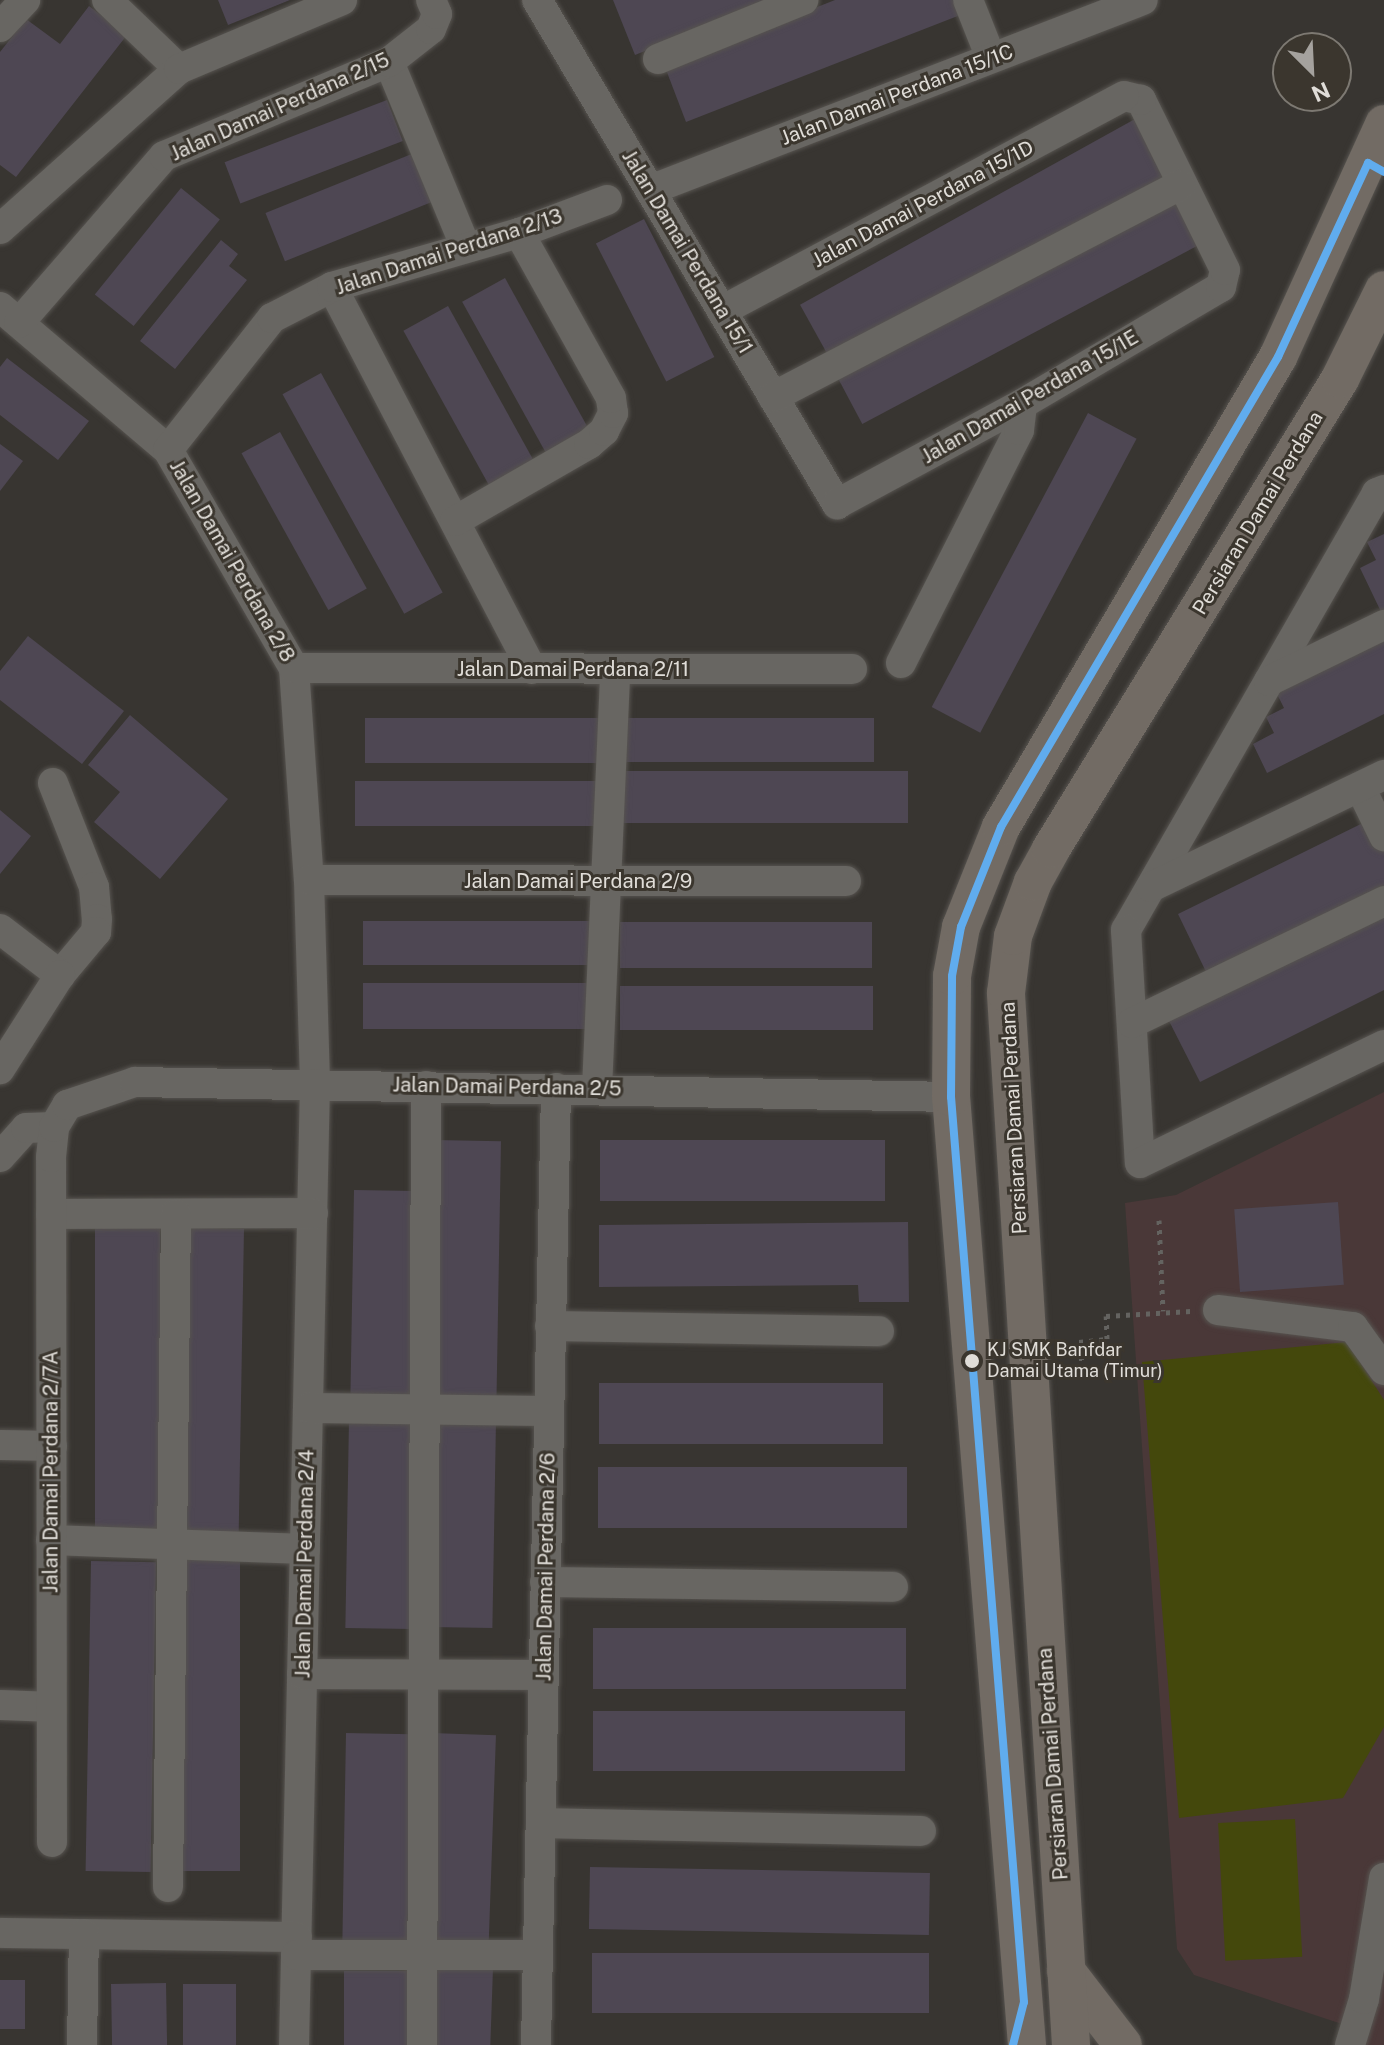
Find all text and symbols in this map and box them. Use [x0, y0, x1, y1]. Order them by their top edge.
north arrow [1272, 32, 1352, 112]
street label: Jalan Damai Perdana 15/1C [777, 40, 1017, 150]
street label: Jalan Damai Perdana 2/15 [167, 48, 393, 166]
text: N [1308, 77, 1334, 107]
street label: Jalan Damai Perdana 15/1D [808, 135, 1038, 273]
street label: Jalan Damai Perdana 15/1 [617, 146, 757, 358]
street label: Jalan Damai Perdana 2/13 [333, 204, 565, 300]
street label: Jalan Damai Perdana 15/1E [918, 325, 1142, 469]
street label: Persiaran Damai Perdana [1188, 407, 1328, 619]
street label: Jalan Damai Perdana 2/8 [164, 456, 300, 666]
street label: Jalan Damai Perdana 2/11 [457, 657, 689, 681]
street label: Jalan Damai Perdana 2/9 [464, 869, 692, 893]
street label: Persiaran Damai Perdana [996, 1001, 1032, 1235]
street label: Jalan Damai Perdana 2/5 [392, 1073, 622, 1101]
place label: KJ SMK Banfdar Damai Utama (Timur) [987, 1340, 1163, 1382]
street label: Jalan Damai Perdana 2/7A [39, 1351, 63, 1593]
marker: KJ SMK Banfdar Damai Utama (Timur) [964, 1353, 980, 1369]
street label: Jalan Damai Perdana 2/4 [291, 1449, 319, 1679]
street label: Jalan Damai Perdana 2/6 [532, 1452, 560, 1682]
street label: Persiaran Damai Perdana [1033, 1647, 1073, 1881]

